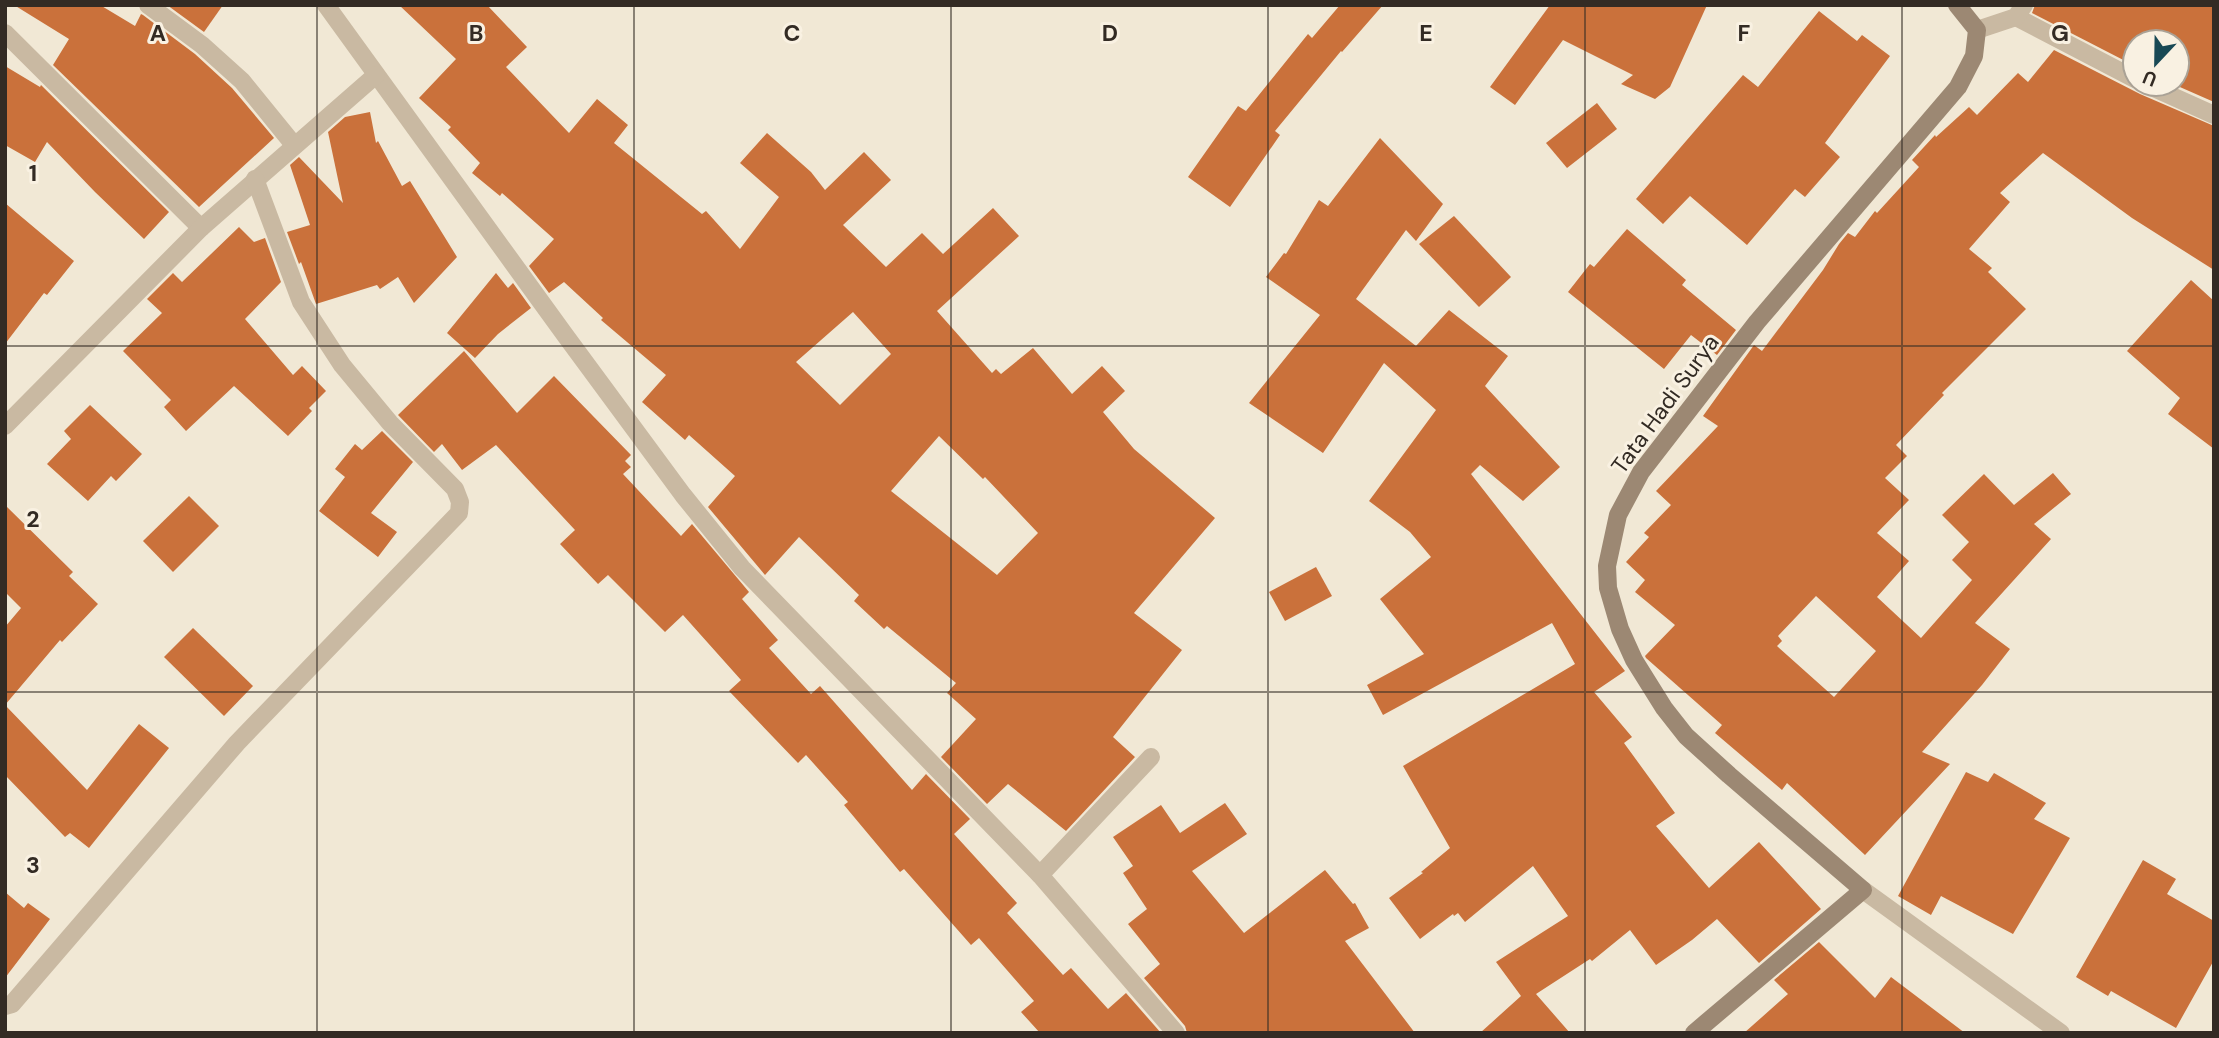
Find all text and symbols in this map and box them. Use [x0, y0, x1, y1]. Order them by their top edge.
text: A [150, 18, 166, 48]
text: B [469, 18, 483, 48]
text: C [784, 18, 800, 48]
text: D [1102, 18, 1118, 48]
text: E [1419, 18, 1433, 48]
text: F [1738, 18, 1751, 48]
text: G [2051, 18, 2069, 48]
north arrow [2121, 28, 2191, 98]
text: U [2139, 64, 2161, 92]
text: 1 [29, 158, 37, 188]
street label: Tata Hadi Surya [1604, 328, 1726, 480]
text: 2 [26, 504, 40, 534]
text: 3 [26, 850, 40, 880]

